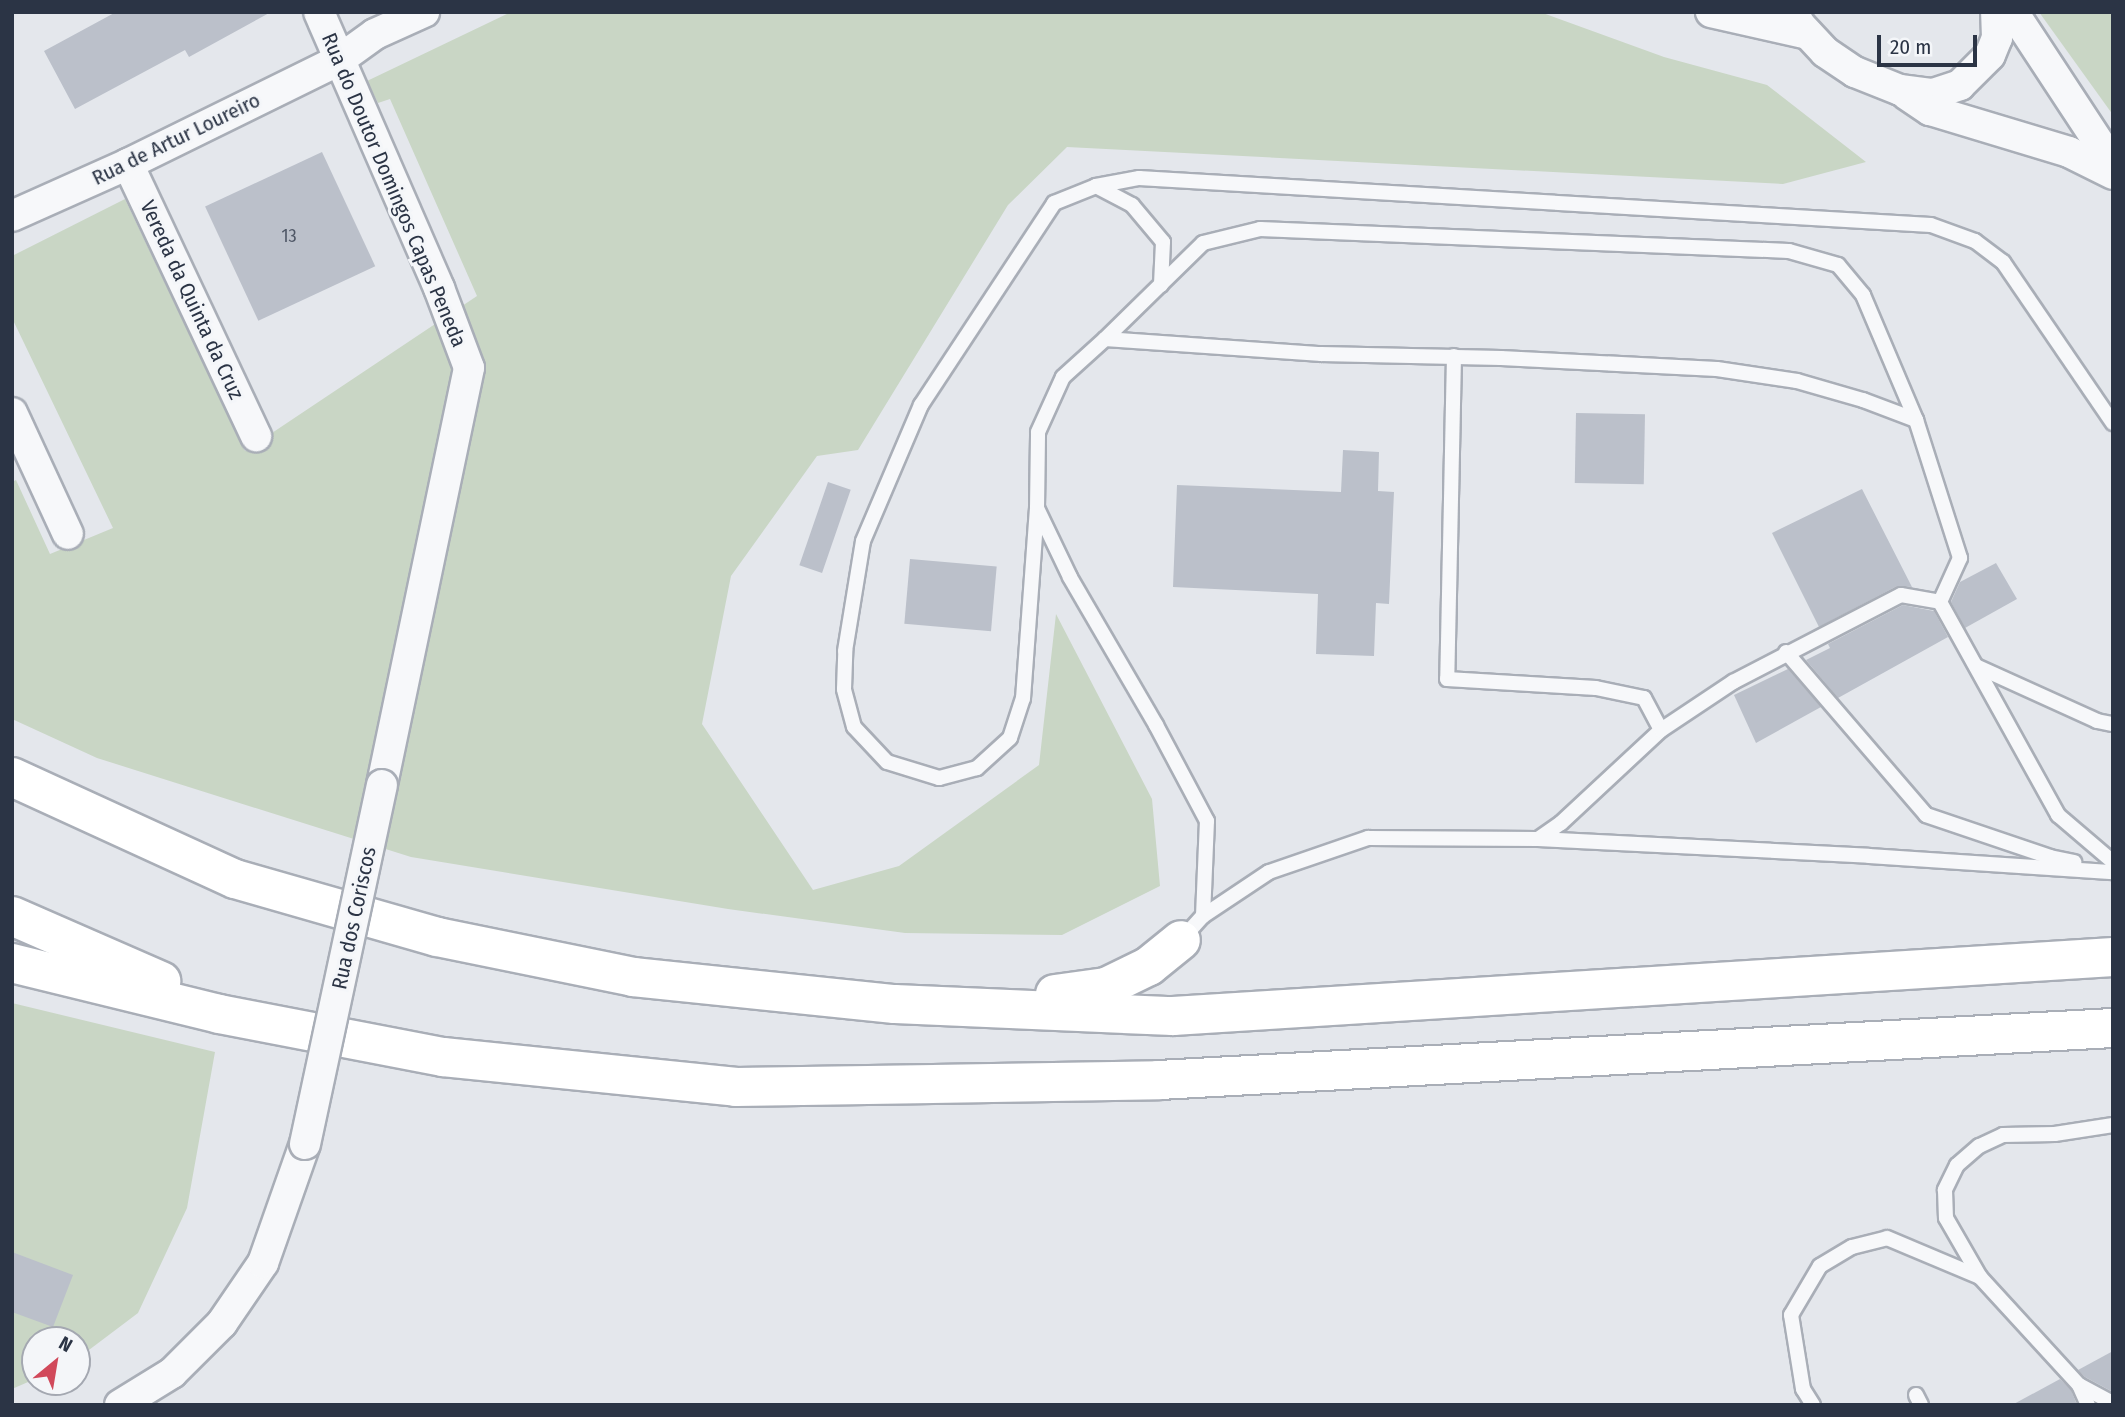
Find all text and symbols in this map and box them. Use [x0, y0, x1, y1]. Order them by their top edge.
scale bar [1880, 21, 1980, 65]
street label: Rua do Doutor Domingos Capas Peneda [316, 29, 472, 351]
text: 20 m [1890, 34, 1931, 60]
street label: Rua de Artur Loureiro [88, 87, 264, 191]
street label: Vereda da Quinta da Cruz [135, 197, 249, 403]
house number: 13 [281, 225, 297, 247]
street label: Rua dos Coriscos [327, 844, 381, 992]
north arrow [21, 1326, 91, 1396]
text: N [55, 1331, 76, 1357]

